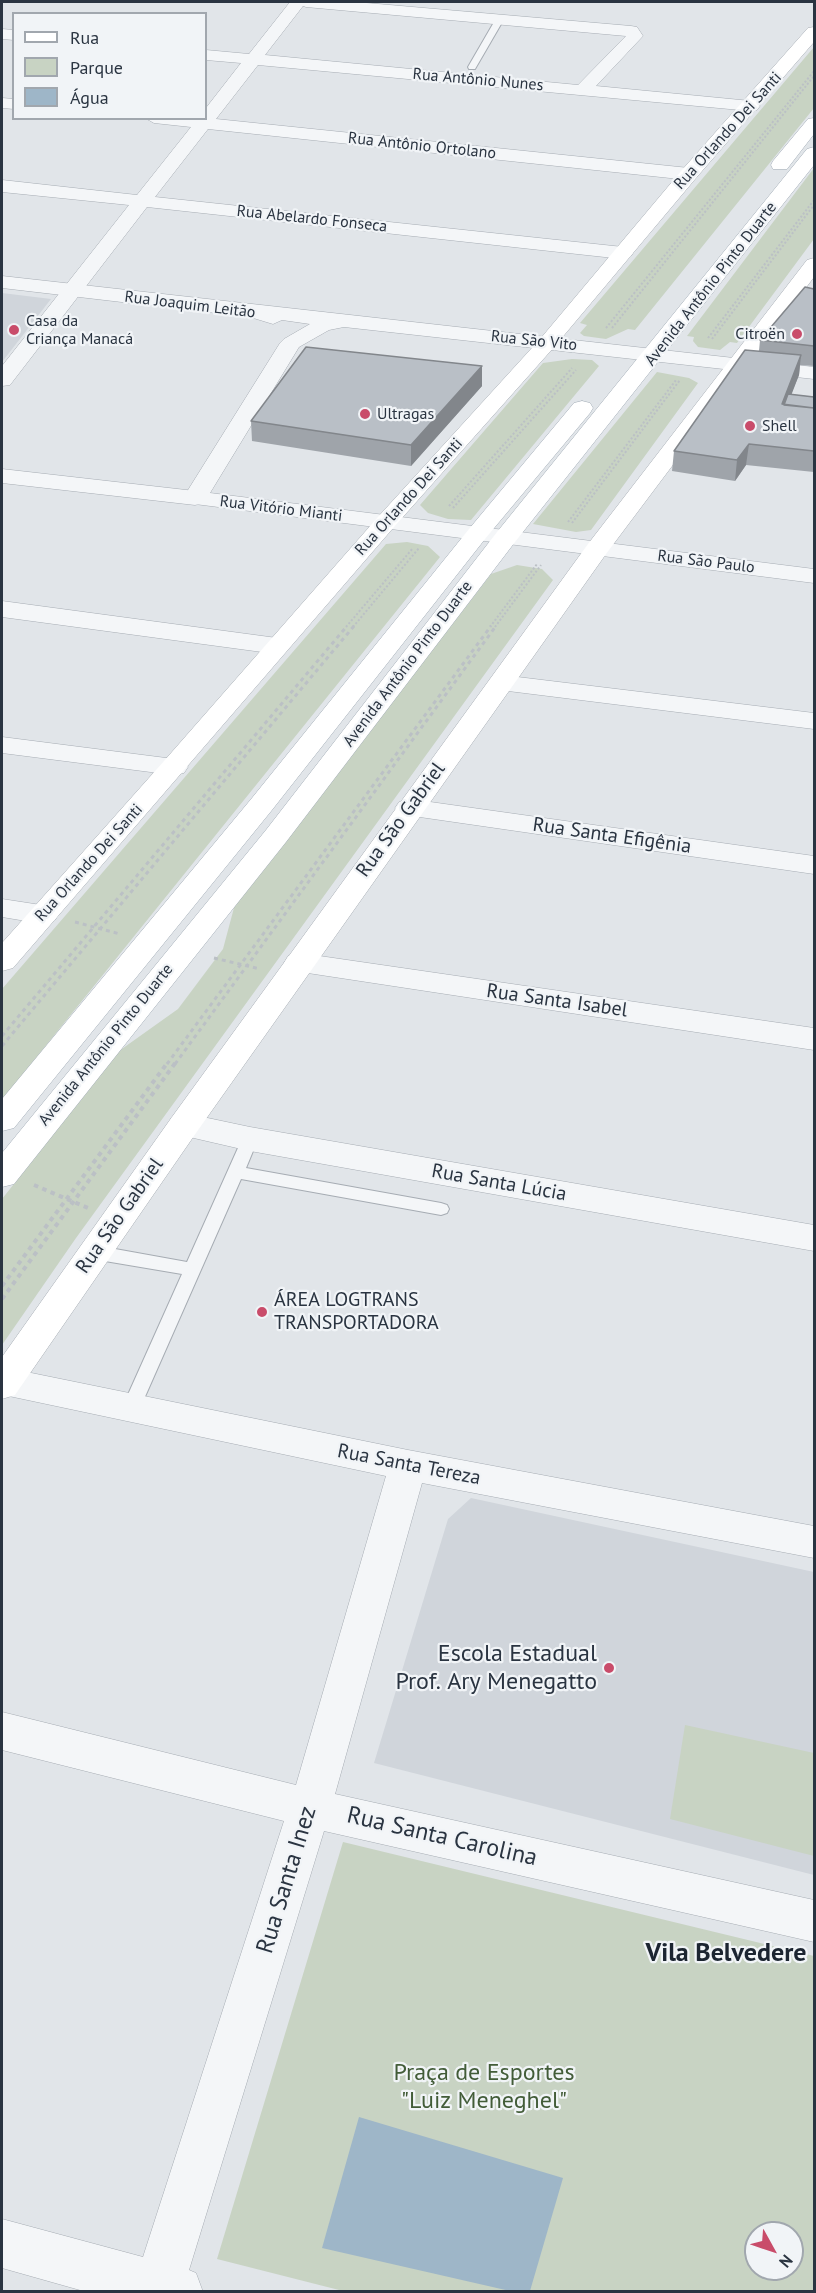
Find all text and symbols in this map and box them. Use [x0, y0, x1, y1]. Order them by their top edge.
legend [12, 12, 207, 120]
text: Rua [70, 26, 99, 49]
text: Parque [70, 56, 123, 79]
street label: Rua Antônio Nunes [412, 65, 544, 95]
street label: Rua Orlando Dei Santi [670, 68, 786, 194]
text: Água [70, 86, 109, 109]
street label: Rua Antônio Ortolano [347, 129, 497, 163]
street label: Avenida Antônio Pinto Duarte [641, 198, 781, 370]
street label: Rua Abelardo Fonseca [236, 202, 388, 236]
street label: Rua Joaquim Leitão [123, 287, 257, 323]
place label: Casa da Criança Manacá [26, 311, 133, 349]
marker: Casa da Criança Manacá [7, 323, 21, 337]
place label: Citroën [735, 324, 785, 344]
street label: Rua São Vito [490, 327, 578, 355]
marker: Citroën [790, 327, 804, 341]
place label: Ultragas [377, 404, 434, 424]
marker: Ultragas [358, 407, 372, 421]
place label: Shell [762, 416, 797, 436]
marker: Shell [743, 419, 757, 433]
street label: Rua Orlando Dei Santi [351, 434, 467, 560]
street label: Rua Vitório Mianti [219, 492, 343, 526]
street label: Rua São Paulo [656, 547, 756, 577]
street label: Avenida Antônio Pinto Duarte [339, 577, 477, 751]
street label: Rua São Gabriel [351, 758, 451, 882]
street label: Rua Orlando Dei Santi [31, 800, 147, 926]
street label: Rua Santa Efigênia [531, 813, 693, 859]
street label: Avenida Antônio Pinto Duarte [35, 960, 177, 1130]
street label: Rua Santa Isabel [485, 979, 629, 1023]
street label: Rua São Gabriel [71, 1154, 169, 1278]
street label: Rua Santa Lúcia [430, 1159, 568, 1207]
place label: ÁREA LOGTRANS TRANSPORTADORA [274, 1288, 439, 1335]
marker: ÁREA LOGTRANS TRANSPORTADORA [255, 1305, 269, 1319]
street label: Rua Santa Tereza [335, 1439, 483, 1491]
place label: Escola Estadual Prof. Ary Menegatto [395, 1640, 597, 1696]
marker: Escola Estadual Prof. Ary Menegatto [602, 1661, 616, 1675]
street label: Rua Santa Carolina [344, 1801, 540, 1873]
street label: Rua Santa Inez [251, 1803, 323, 1957]
district label: Vila Belvedere [646, 1938, 806, 1970]
park label: Praça de Esportes "Luiz Meneghel" [393, 2059, 575, 2115]
north arrow [744, 2221, 804, 2281]
text: N [775, 2251, 797, 2272]

